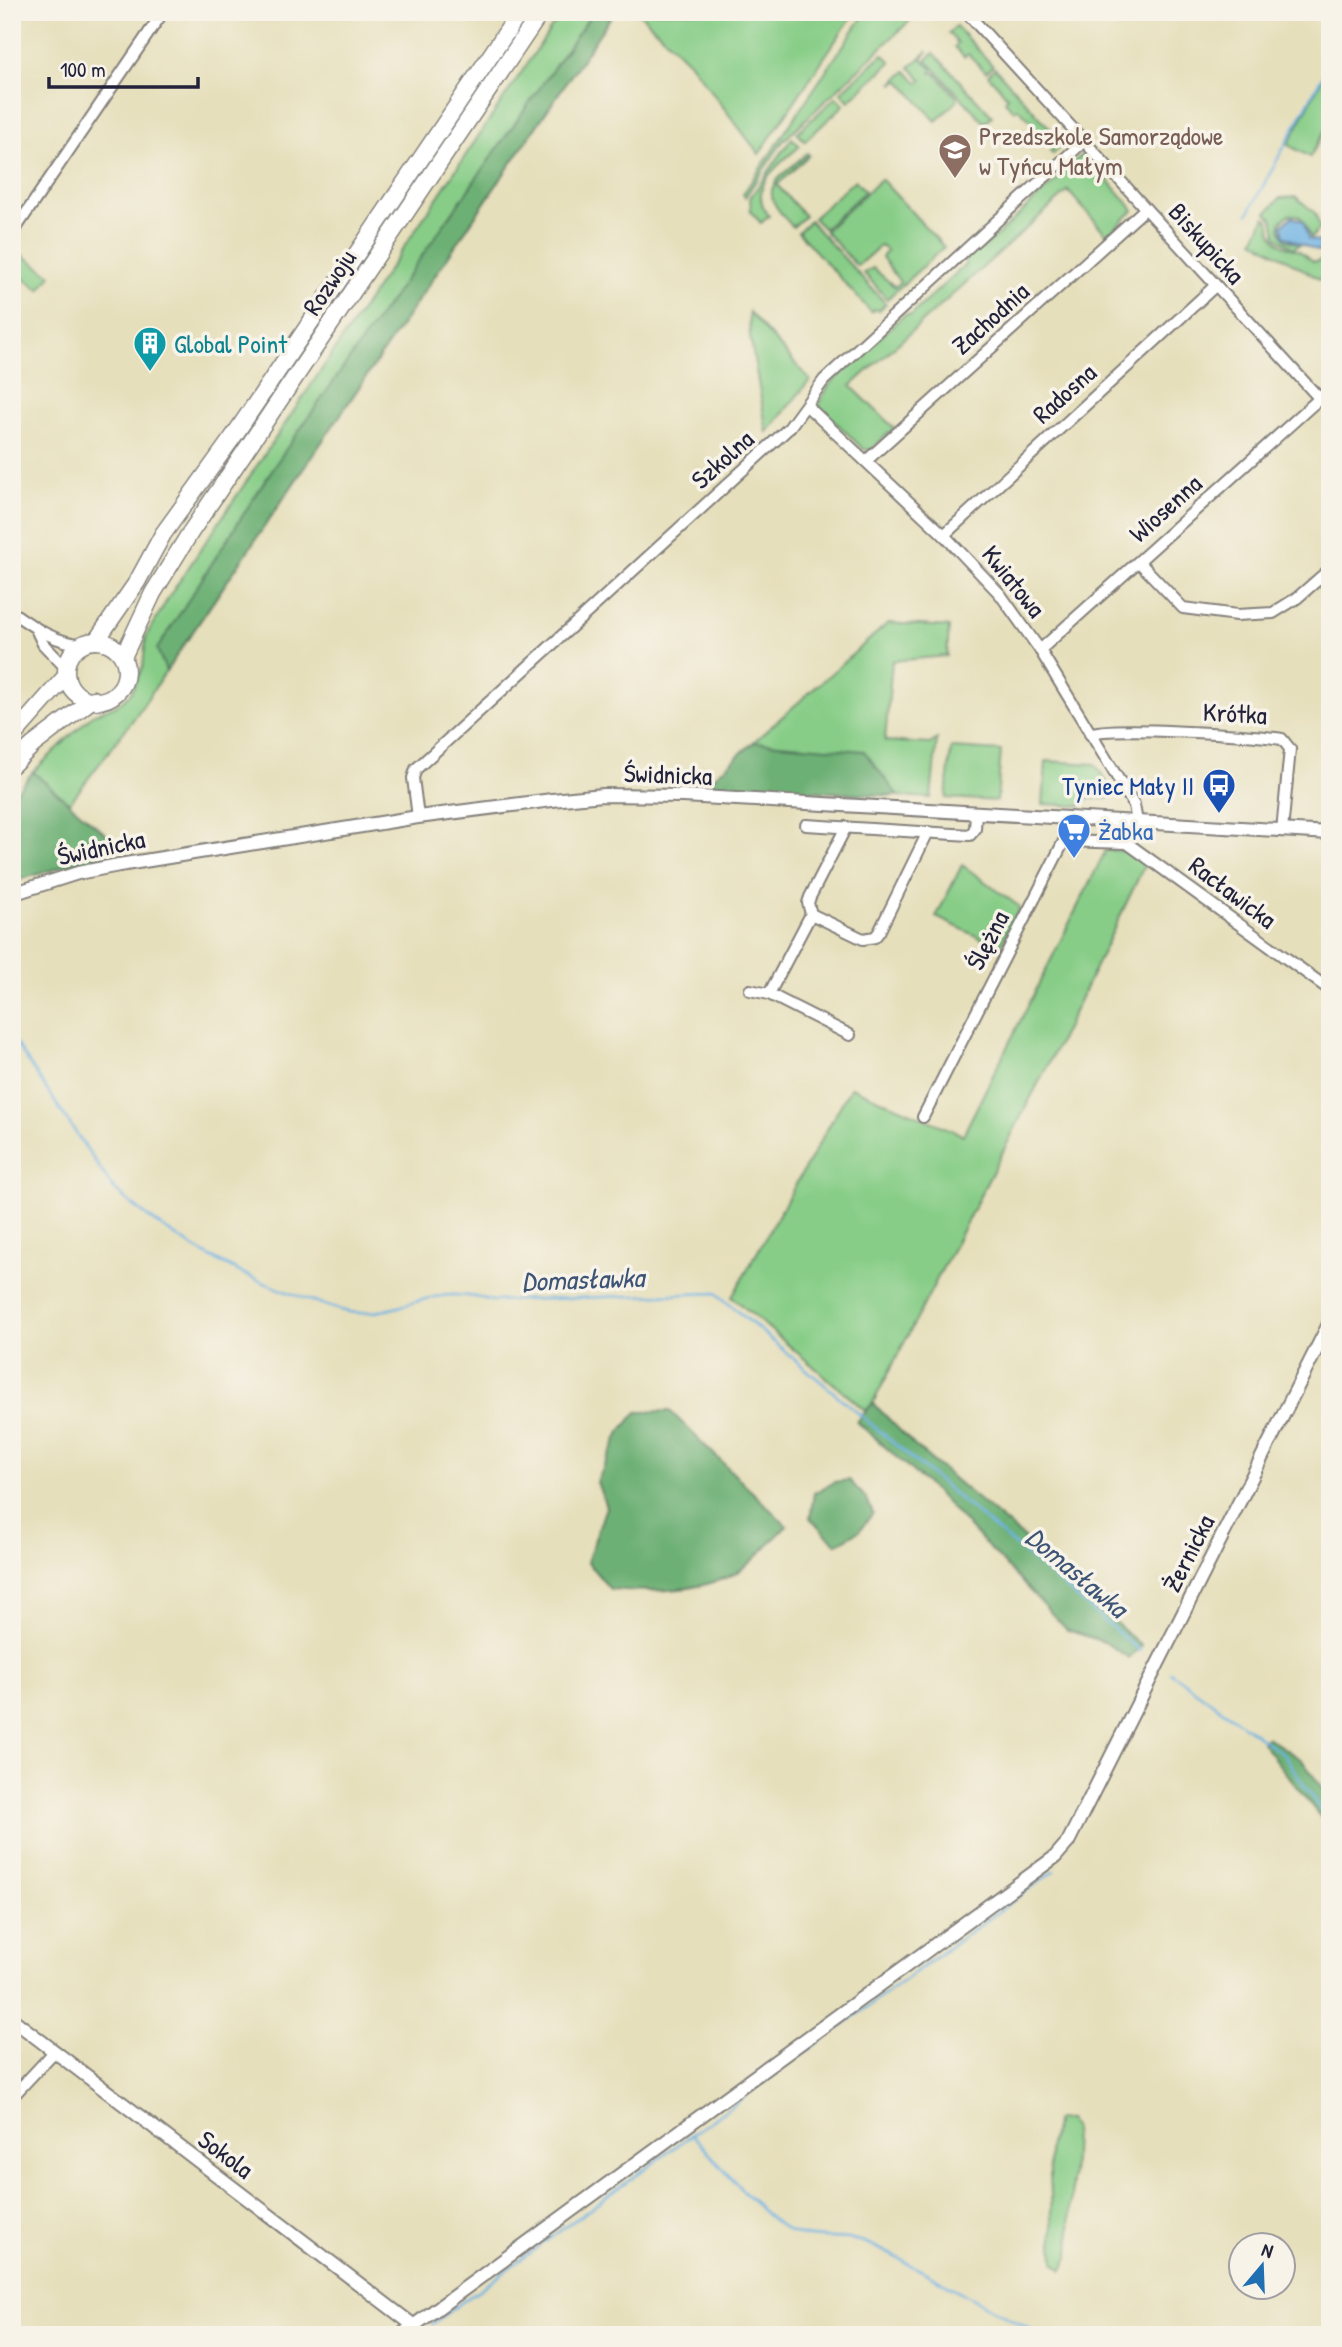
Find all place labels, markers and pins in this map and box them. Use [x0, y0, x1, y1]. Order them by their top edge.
place label: Przedszkole Samorządowe w Tyńcu Małym [979, 118, 1223, 183]
school or university icon: Przedszkole Samorządowe w Tyńcu Małym [936, 131, 974, 180]
building icon: Global Point [131, 324, 169, 373]
place label: Global Point [174, 326, 288, 361]
bus stop icon: Tyniec Mały II [1200, 766, 1238, 815]
place label: Tyniec Mały II [1062, 768, 1194, 803]
supermarket icon: Żabka [1055, 811, 1093, 860]
place label: Żabka [1098, 813, 1153, 848]

